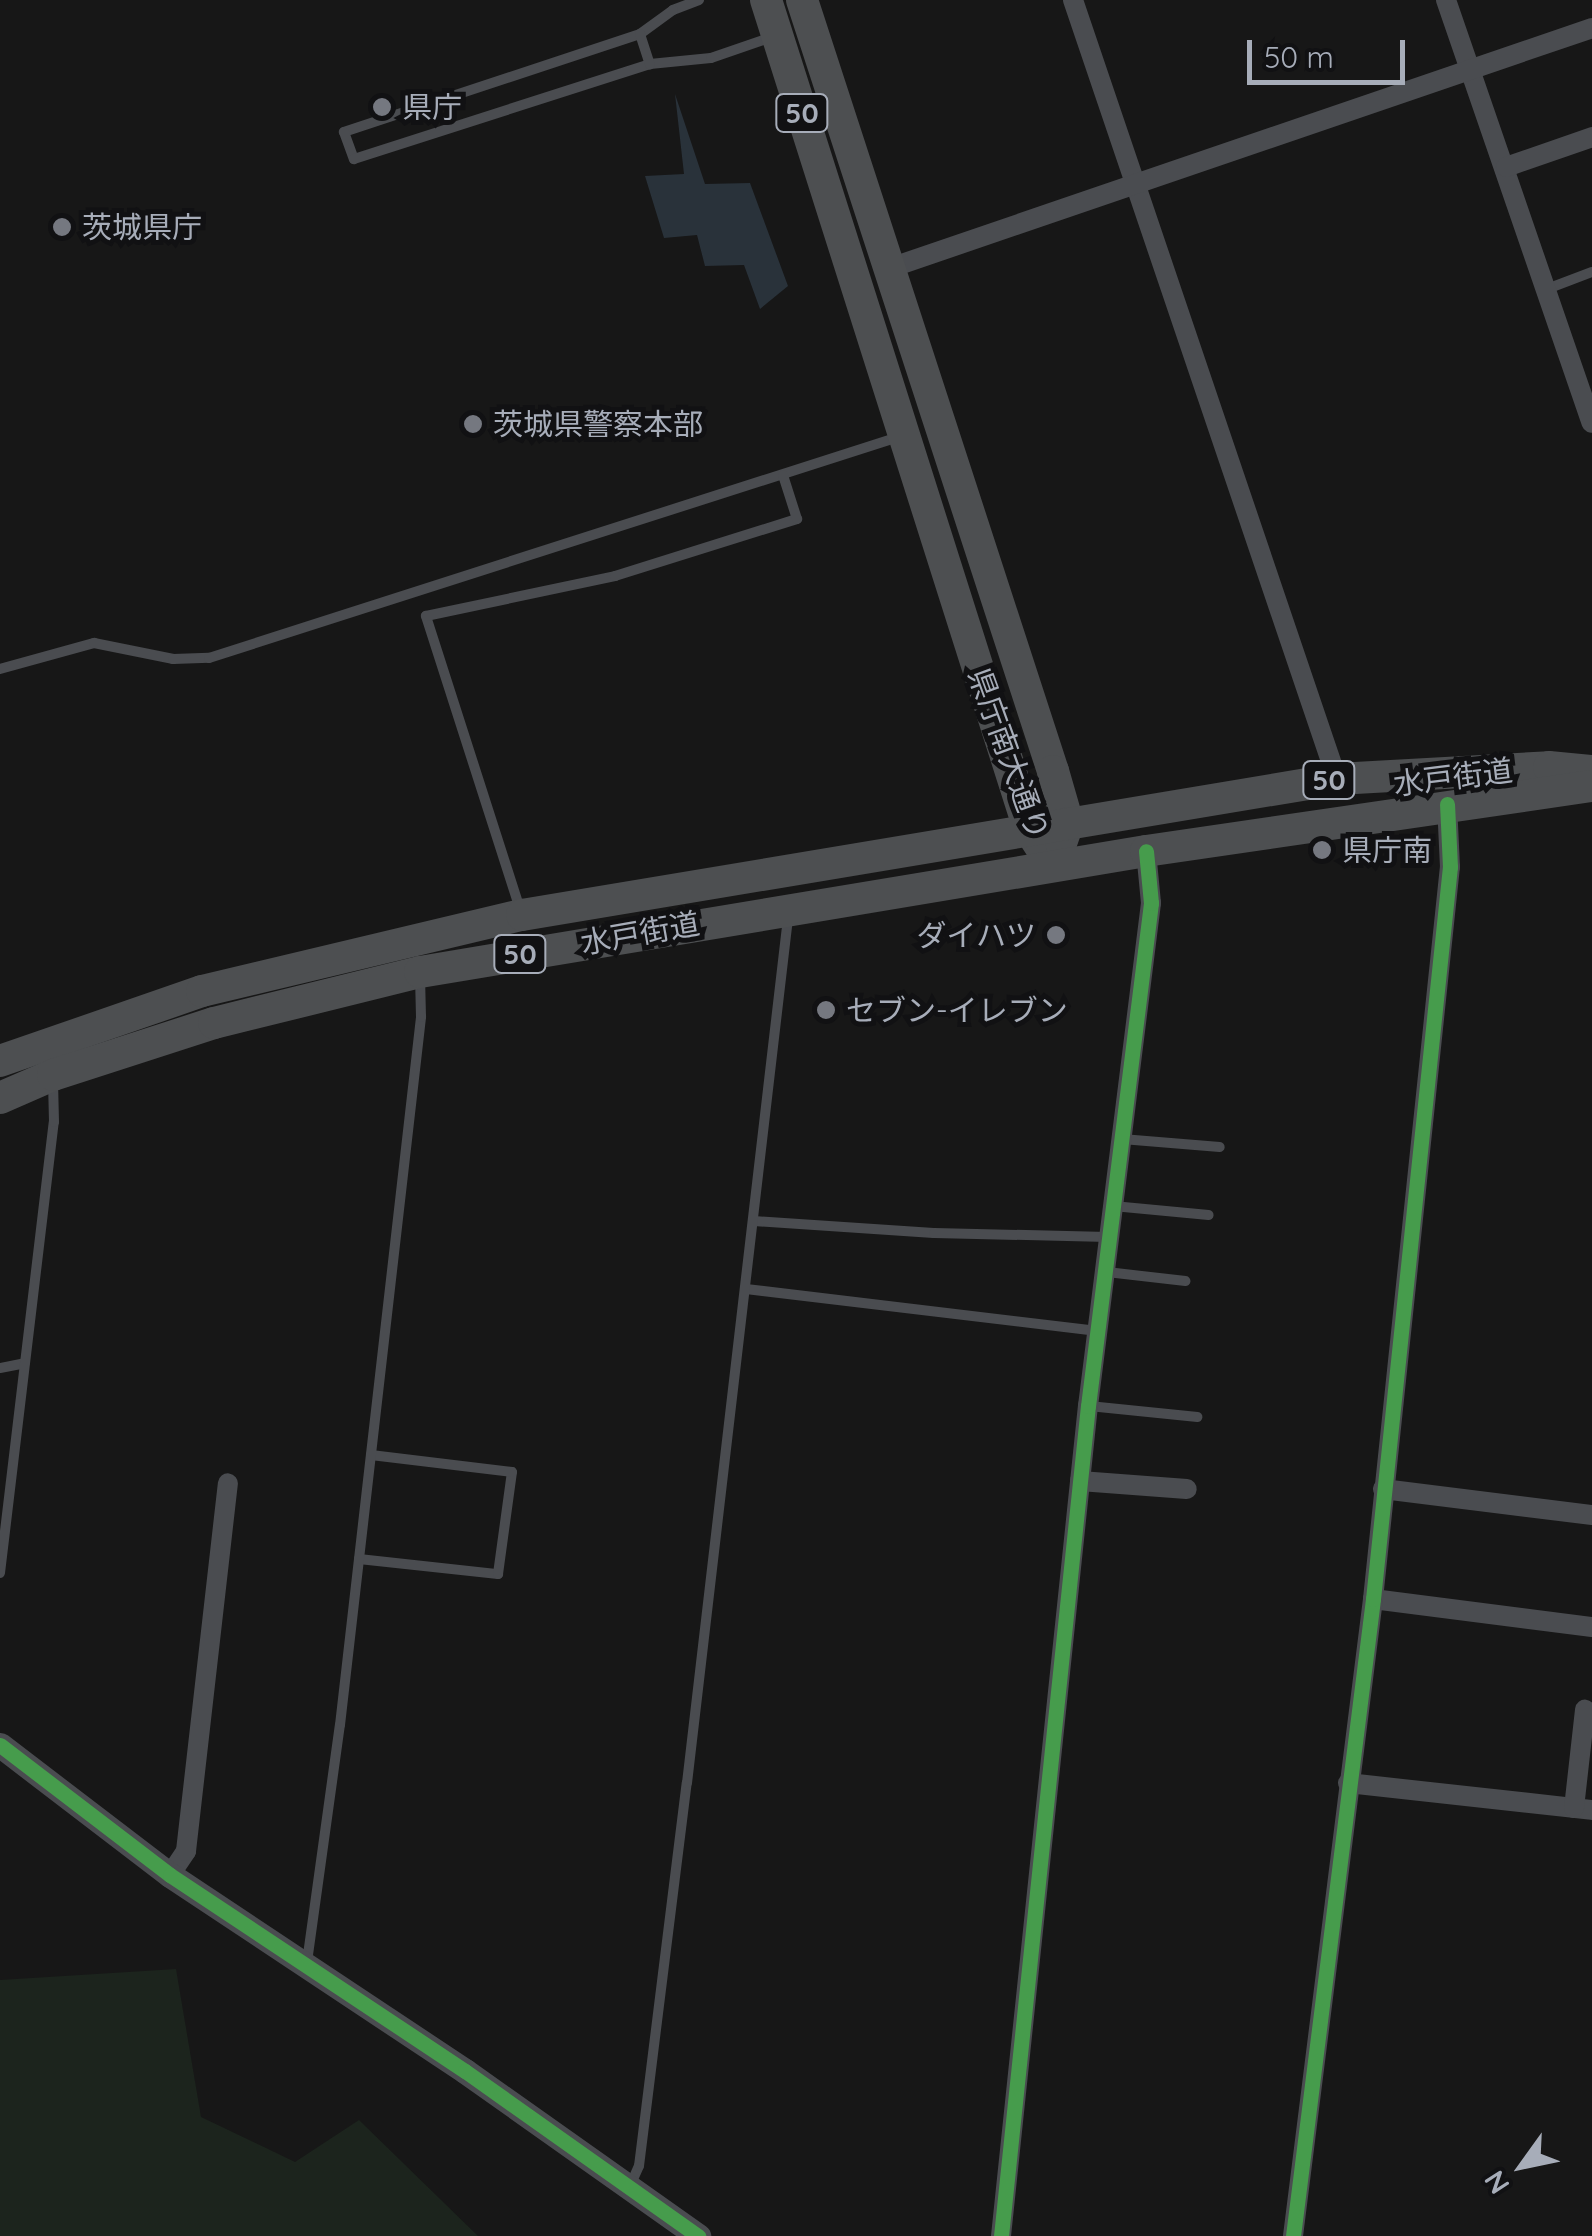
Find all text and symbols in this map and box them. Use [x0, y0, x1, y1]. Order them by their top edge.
scale bar [1252, 20, 1410, 82]
text: 50 m [1264, 38, 1334, 76]
place label: 県庁 [402, 89, 462, 125]
road number: 50 [774, 90, 830, 136]
marker: 県庁 [371, 96, 393, 118]
place label: 茨城県庁 [82, 209, 202, 245]
marker: 茨城県庁 [51, 216, 73, 238]
place label: 茨城県警察本部 [493, 406, 703, 442]
marker: 茨城県警察本部 [462, 413, 484, 435]
street label: 県庁南大通り [961, 663, 1057, 845]
street label: 水戸街道 [1391, 752, 1515, 802]
road number: 50 [1302, 757, 1356, 803]
place label: 県庁南 [1342, 832, 1432, 868]
marker: 県庁南 [1311, 839, 1333, 861]
street label: 水戸街道 [578, 905, 702, 961]
place label: ダイハツ [916, 917, 1036, 953]
marker: ダイハツ [1045, 924, 1067, 946]
road number: 50 [492, 931, 548, 977]
place label: セブン-イレブン [846, 992, 1068, 1028]
marker: セブン-イレブン [815, 999, 837, 1021]
north arrow [1472, 2116, 1572, 2216]
text: N [1476, 2164, 1517, 2201]

